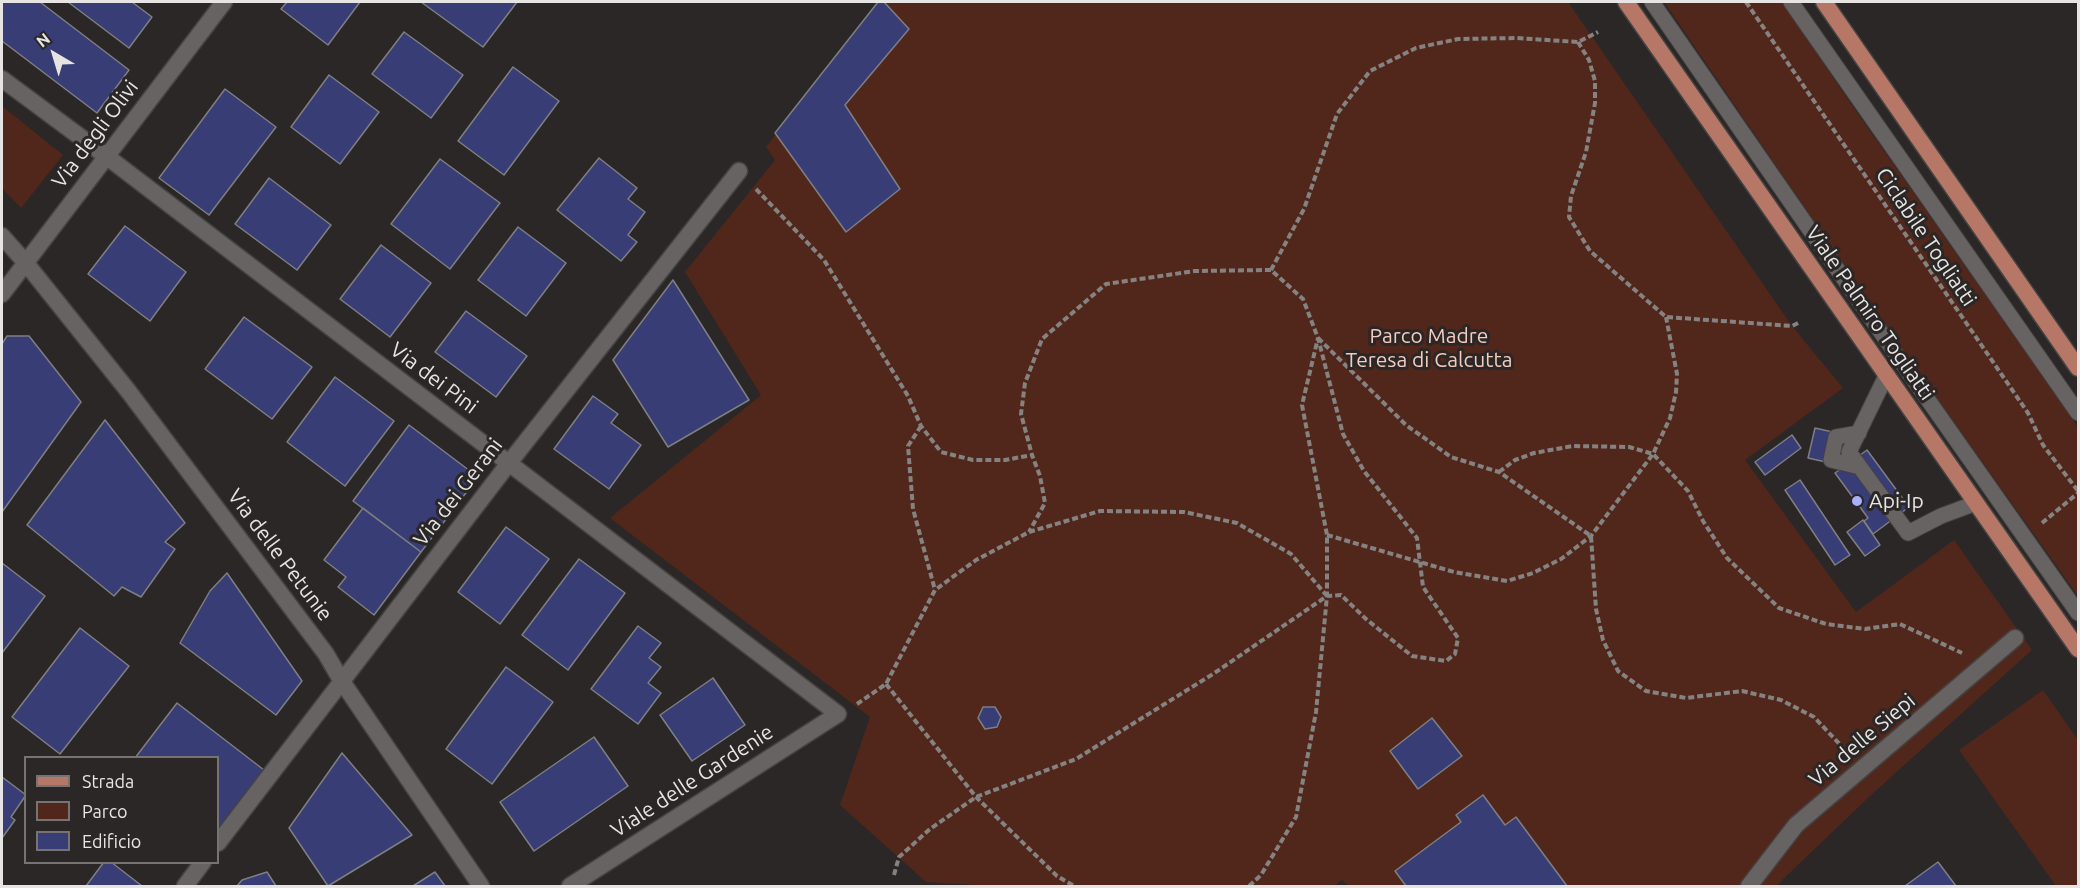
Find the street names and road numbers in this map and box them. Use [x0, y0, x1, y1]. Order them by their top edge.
street label: Via degli Olivi [46, 75, 144, 193]
street label: Ciclabile Togliatti [1870, 163, 1982, 311]
street label: Viale Palmiro Togliatti [1800, 221, 1940, 405]
street label: Via dei Pini [385, 337, 483, 419]
street label: Via dei Gerani [408, 433, 508, 551]
street label: Via delle Petunie [222, 484, 338, 626]
street label: Via delle Siepi [1804, 688, 1920, 792]
street label: Viale delle Gardenie [606, 719, 778, 843]

